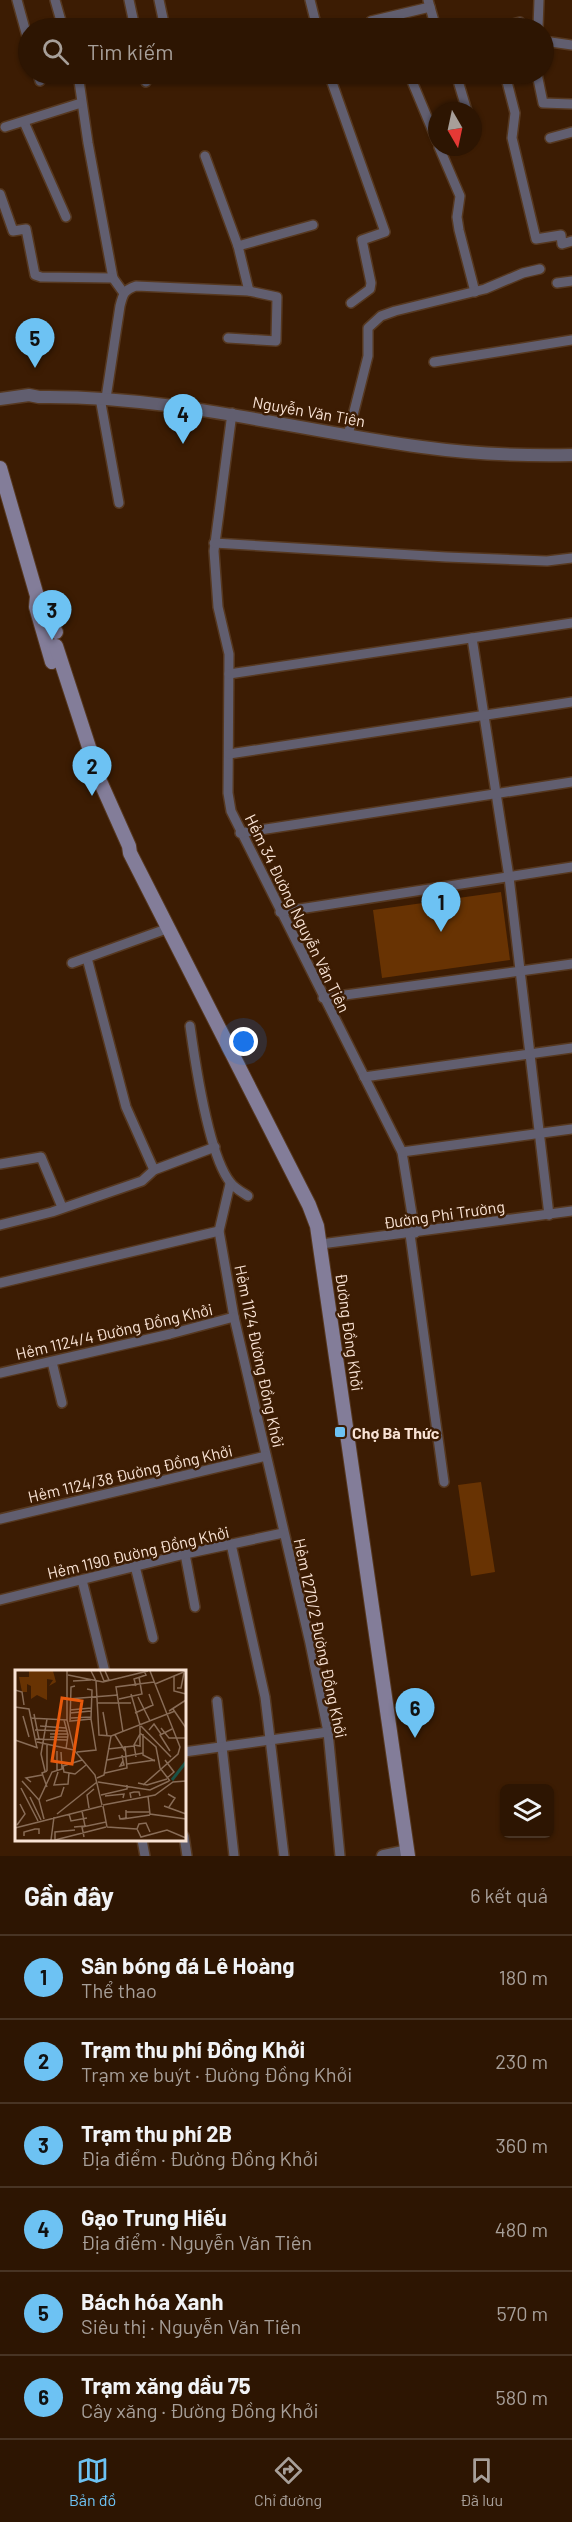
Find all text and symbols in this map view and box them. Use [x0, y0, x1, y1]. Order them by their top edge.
search box [18, 18, 554, 84]
icon: search [39, 35, 72, 68]
text: Tìm kiếm [87, 38, 173, 64]
north arrow [428, 102, 482, 156]
pin: 5 [15, 318, 54, 368]
street label: Nguyễn Văn Tiên [251, 392, 367, 430]
pin: 4 [164, 394, 202, 444]
pin: 3 [32, 590, 72, 640]
pin: 2 [72, 746, 112, 796]
street label: Hẻm 34 Đường Nguyễn Văn Tiên [242, 811, 354, 1015]
pin: 1 [422, 882, 460, 932]
your location [229, 1027, 258, 1056]
street label: Đường Phi Trường [382, 1196, 506, 1232]
street label: Hẻm 1124 Đường Đồng Khởi [231, 1263, 289, 1449]
street label: Đường Đồng Khởi [332, 1272, 368, 1392]
street label: Hẻm 1124/4 Đường Đồng Khởi [14, 1299, 214, 1363]
place label: Chợ Bà Thức [352, 1423, 440, 1442]
marker: Chợ Bà Thức [333, 1425, 347, 1439]
street label: Hẻm 1124/38 Đường Đồng Khởi [26, 1440, 234, 1506]
street label: Hẻm 1190 Đường Đồng Khởi [45, 1522, 231, 1582]
street label: Hẻm 1270/2 Đường Đồng Khởi [291, 1536, 351, 1740]
inset map [15, 1670, 186, 1841]
pin: 6 [396, 1688, 434, 1738]
map controls [500, 1784, 554, 1838]
button: layers [500, 1784, 554, 1838]
text: Gần đây [24, 1880, 114, 1911]
text: 6 kết quả [470, 1883, 548, 1907]
text: Sân bóng đá Lê Hoàng [81, 1952, 295, 1978]
text: 1 [40, 1965, 47, 1989]
text: 180 m [499, 1965, 548, 1989]
text: Thể thao [81, 1978, 157, 2002]
text: Trạm thu phí Đồng Khởi [81, 2036, 305, 2062]
text: 2 [38, 2049, 49, 2073]
text: 230 m [495, 2049, 548, 2073]
text: Trạm xe buýt · Đường Đồng Khởi [81, 2062, 352, 2086]
text: Trạm thu phí 2B [81, 2120, 232, 2146]
text: 3 [38, 2133, 49, 2157]
text: 360 m [496, 2133, 548, 2157]
text: Địa điểm · Đường Đồng Khởi [81, 2146, 318, 2170]
text: Gạo Trung Hiếu [81, 2204, 227, 2230]
text: 4 [37, 2217, 50, 2241]
text: 480 m [495, 2217, 548, 2241]
text: Địa điểm · Nguyễn Văn Tiên [81, 2230, 312, 2254]
text: Bách hóa Xanh [81, 2288, 224, 2314]
text: 5 [38, 2301, 49, 2325]
text: 570 m [496, 2301, 548, 2325]
text: Siêu thị · Nguyễn Văn Tiên [81, 2314, 301, 2338]
text: Trạm xăng dầu 75 [81, 2372, 251, 2398]
text: 6 [38, 2385, 49, 2409]
text: 580 m [495, 2385, 548, 2409]
text: Cây xăng · Đường Đồng Khởi [81, 2398, 319, 2422]
tab: Bản đồ [69, 2454, 116, 2509]
tab: Chỉ đường [254, 2454, 322, 2509]
tab: Đã lưu [460, 2454, 503, 2509]

